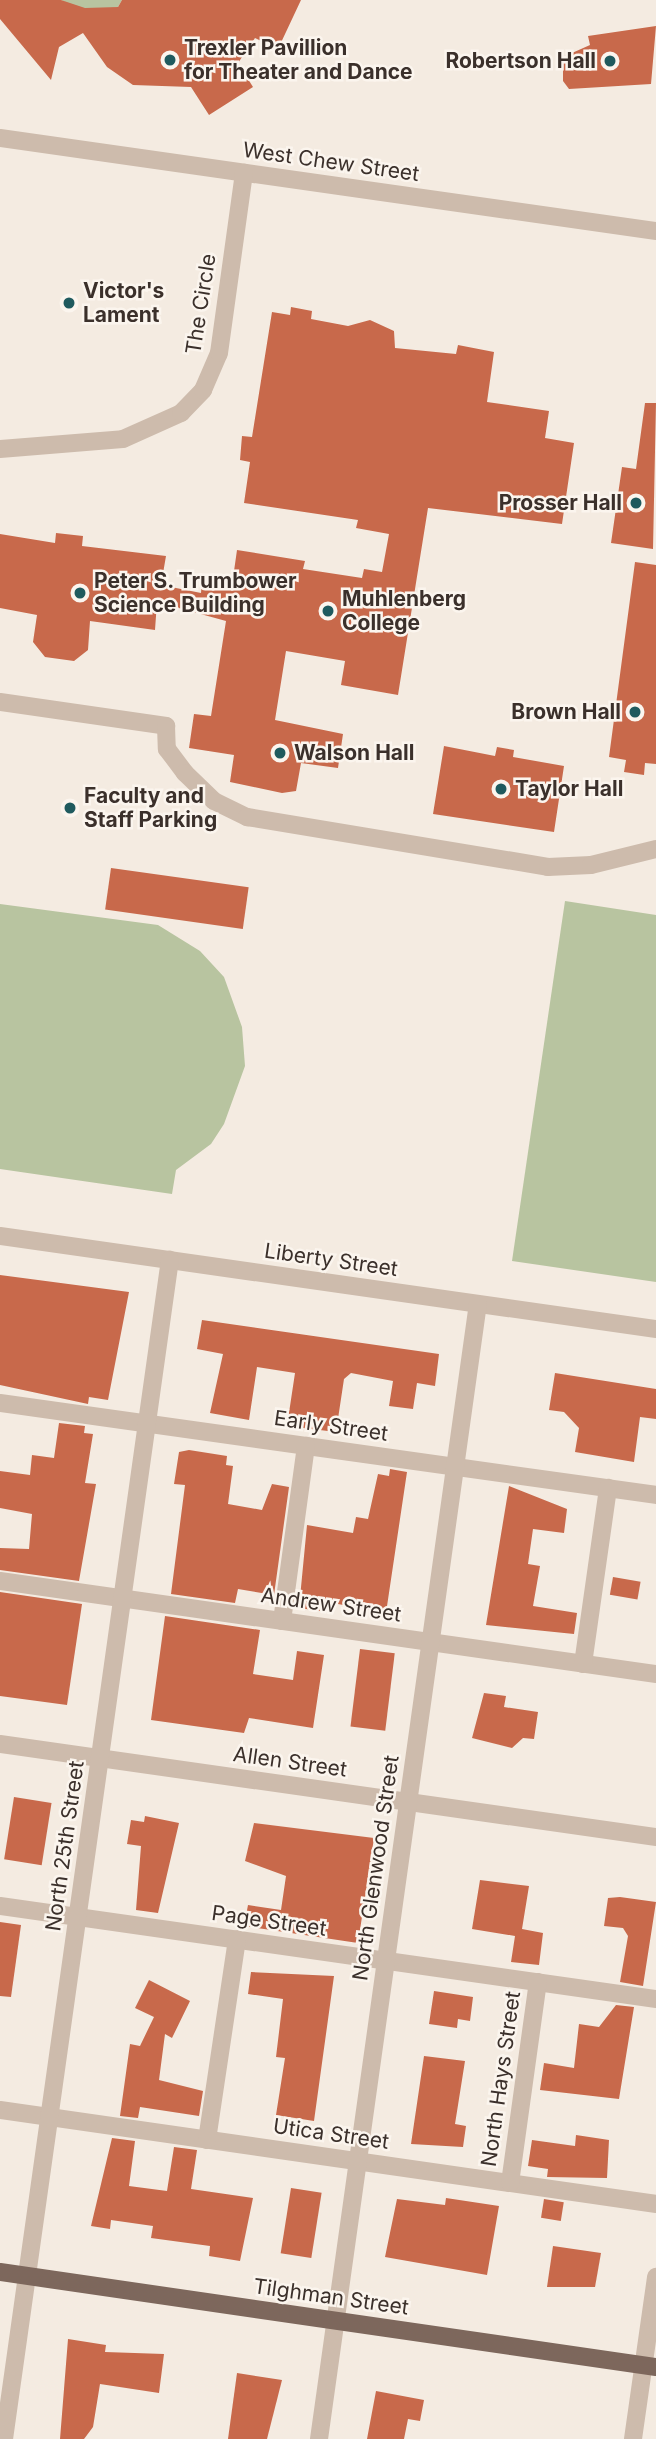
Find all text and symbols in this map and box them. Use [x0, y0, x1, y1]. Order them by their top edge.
place label: Trexler Pavillion for Theater and Dance [184, 35, 413, 85]
place label: Robertson Hall [445, 48, 596, 74]
marker: Trexler Pavillion for Theater and Dance [162, 52, 178, 68]
marker: Robertson Hall [602, 53, 618, 69]
street label: West Chew Street [241, 137, 421, 187]
street label: The Circle [181, 252, 221, 356]
place label: Victor's Lament [83, 278, 164, 328]
marker: Victor's Lament [61, 295, 77, 311]
place label: Prosser Hall [499, 490, 622, 516]
marker: Prosser Hall [628, 495, 644, 511]
place label: Peter S. Trumbower Science Building [94, 568, 297, 618]
marker: Peter S. Trumbower Science Building [72, 585, 88, 601]
place label: Muhlenberg College [342, 586, 466, 636]
marker: Muhlenberg College [320, 603, 336, 619]
place label: Brown Hall [511, 699, 621, 725]
marker: Brown Hall [627, 704, 643, 720]
place label: Walson Hall [294, 740, 414, 766]
marker: Walson Hall [272, 745, 288, 761]
place label: Taylor Hall [515, 776, 623, 802]
marker: Taylor Hall [493, 781, 509, 797]
place label: Faculty and Staff Parking [84, 783, 217, 833]
marker: Faculty and Staff Parking [62, 800, 78, 816]
street label: Liberty Street [263, 1238, 399, 1282]
street label: Early Street [272, 1406, 390, 1446]
street label: Andrew Street [259, 1583, 403, 1627]
street label: Allen Street [232, 1742, 348, 1782]
street label: North Glenwood Street [348, 1754, 404, 1982]
street label: North 25th Street [41, 1759, 89, 1933]
street label: Page Street [210, 1900, 328, 1942]
street label: North Hays Street [476, 1990, 526, 2168]
street label: Utica Street [271, 2113, 391, 2155]
street label: Tilghman Street [252, 2274, 410, 2320]

